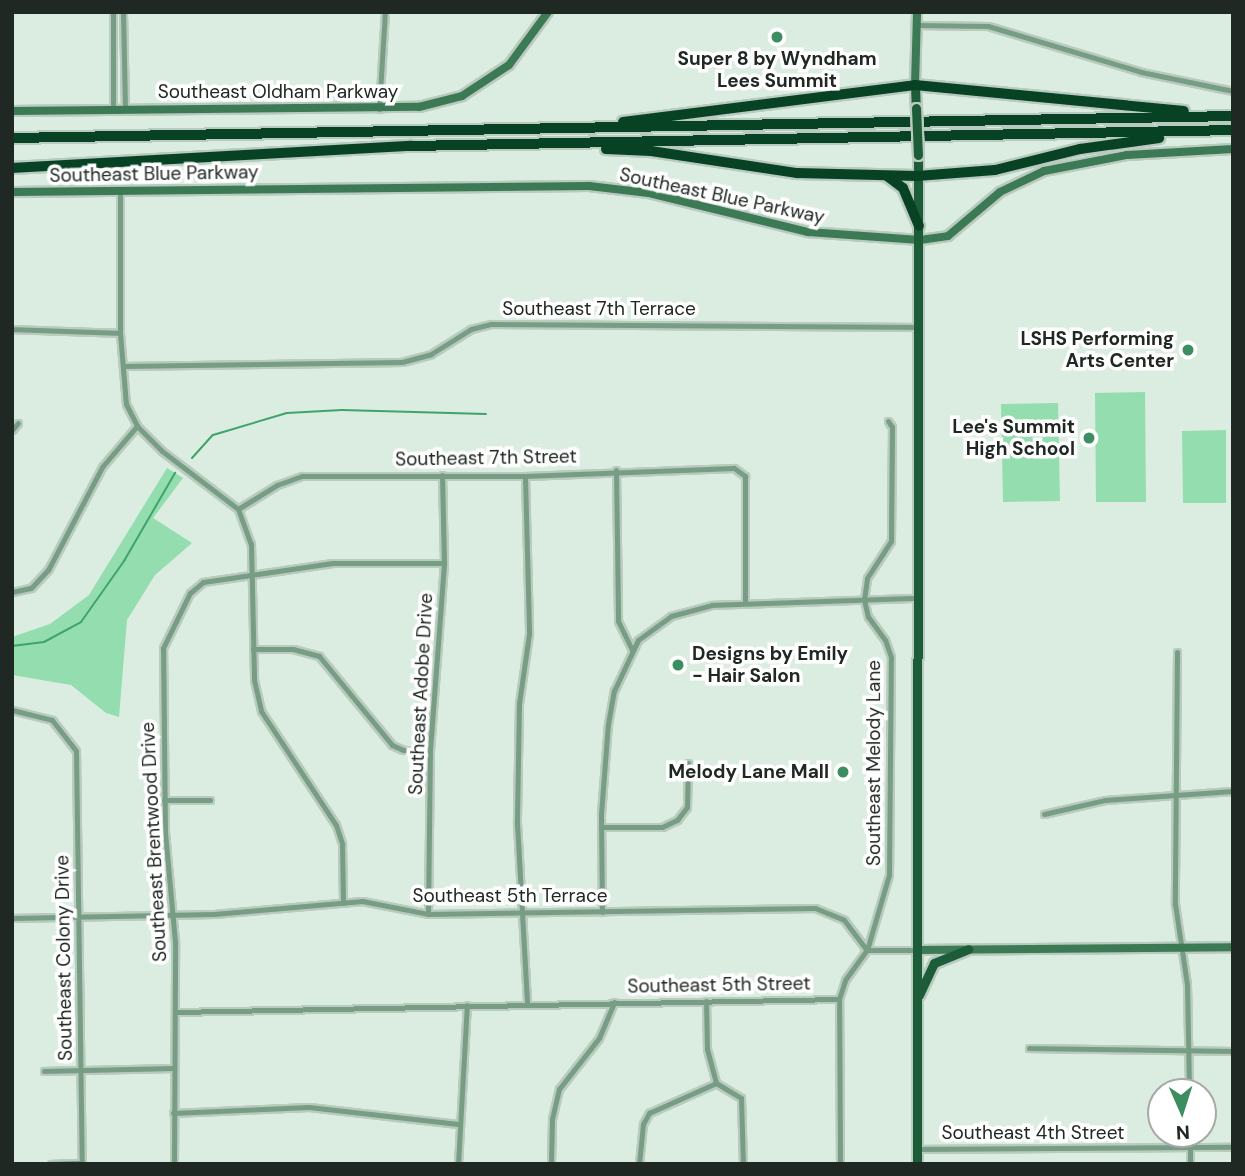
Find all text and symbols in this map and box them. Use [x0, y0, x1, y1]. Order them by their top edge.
marker: Super 8 by Wyndham Lees Summit [769, 29, 785, 45]
place label: Super 8 by Wyndham Lees Summit [677, 48, 877, 92]
street label: Southeast Oldham Parkway [158, 81, 398, 103]
street label: Southeast Blue Parkway [49, 161, 259, 187]
street label: Southeast Blue Parkway [617, 163, 827, 229]
street label: Southeast 7th Terrace [502, 298, 696, 320]
place label: LSHS Performing Arts Center [1020, 328, 1174, 372]
marker: LSHS Performing Arts Center [1180, 342, 1196, 358]
place label: Lee's Summit High School [952, 416, 1075, 460]
marker: Lee's Summit High School [1081, 430, 1097, 446]
street label: Southeast 7th Street [395, 445, 577, 471]
street label: Southeast Adobe Drive [404, 592, 438, 796]
place label: Designs by Emily - Hair Salon [692, 643, 848, 687]
marker: Designs by Emily - Hair Salon [670, 657, 686, 673]
street label: Southeast Melody Lane [863, 660, 885, 866]
street label: Southeast Brentwood Drive [136, 721, 172, 963]
place label: Melody Lane Mall [668, 761, 829, 783]
marker: Melody Lane Mall [835, 764, 851, 780]
street label: Southeast Colony Drive [51, 855, 77, 1061]
street label: Southeast 5th Terrace [412, 885, 608, 907]
street label: Southeast 5th Street [627, 972, 811, 998]
north arrow [1147, 1078, 1217, 1148]
text: N [1175, 1120, 1191, 1145]
street label: Southeast 4th Street [941, 1122, 1125, 1144]

